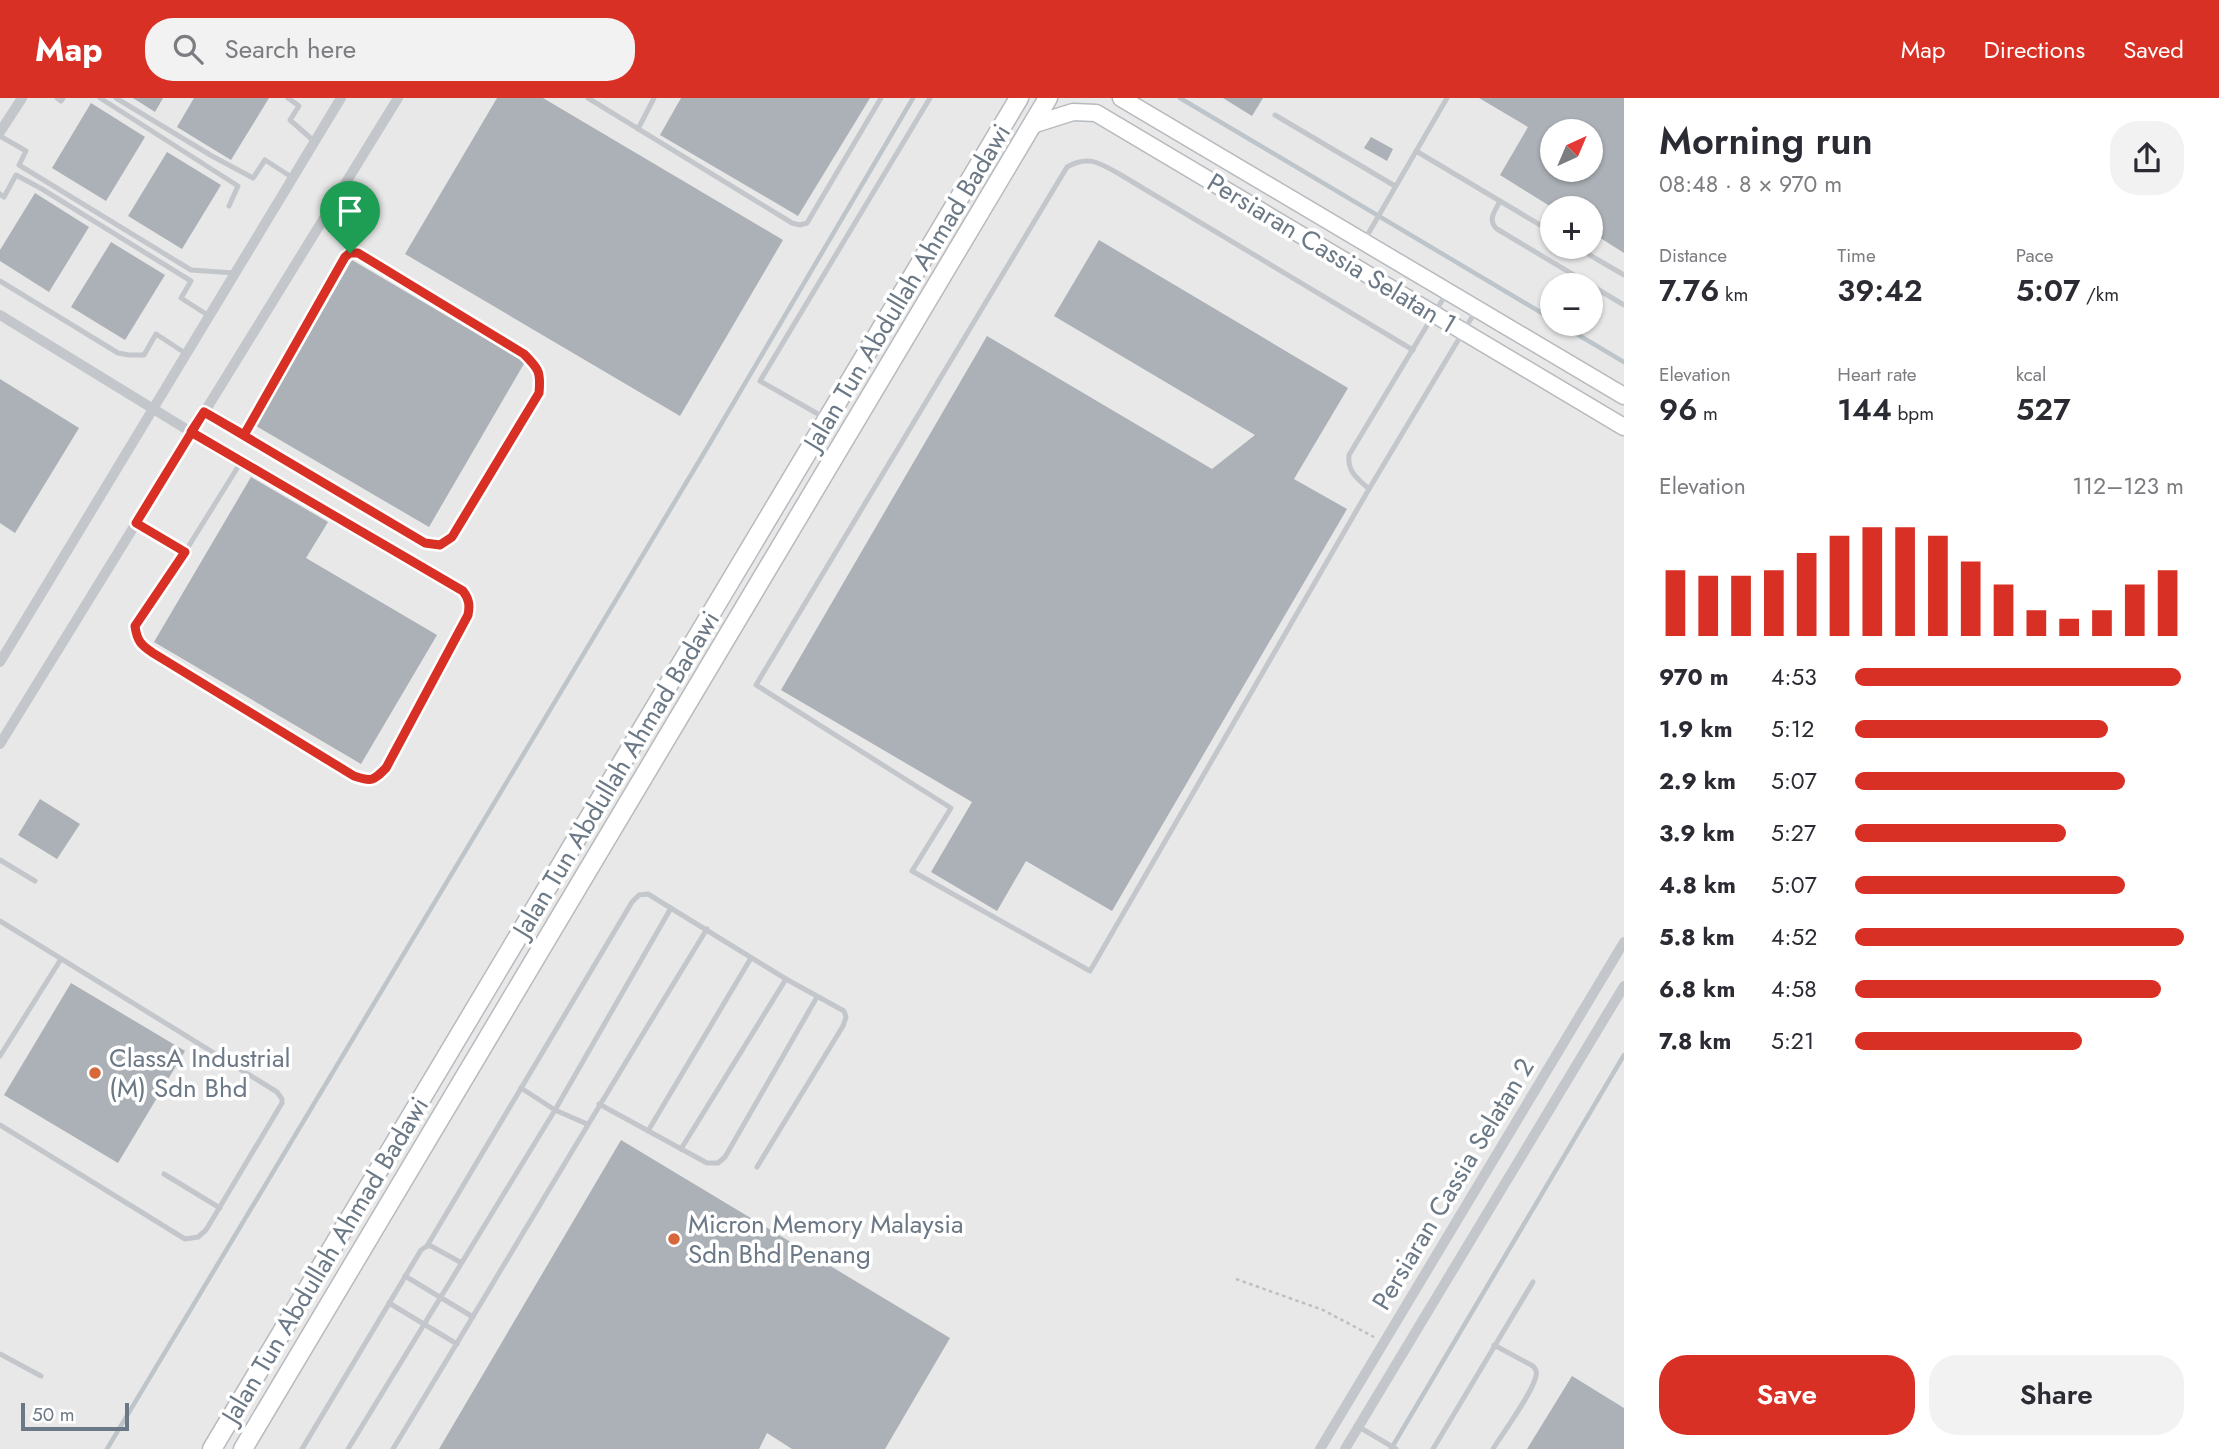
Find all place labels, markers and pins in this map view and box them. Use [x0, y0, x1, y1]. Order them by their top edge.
pin [320, 181, 380, 253]
place label: ClassA Industrial (M) Sdn Bhd [109, 1039, 291, 1107]
marker: ClassA Industrial (M) Sdn Bhd [87, 1065, 103, 1081]
place label: Micron Memory Malaysia Sdn Bhd Penang [688, 1205, 963, 1273]
marker: Micron Memory Malaysia Sdn Bhd Penang [666, 1231, 682, 1247]

